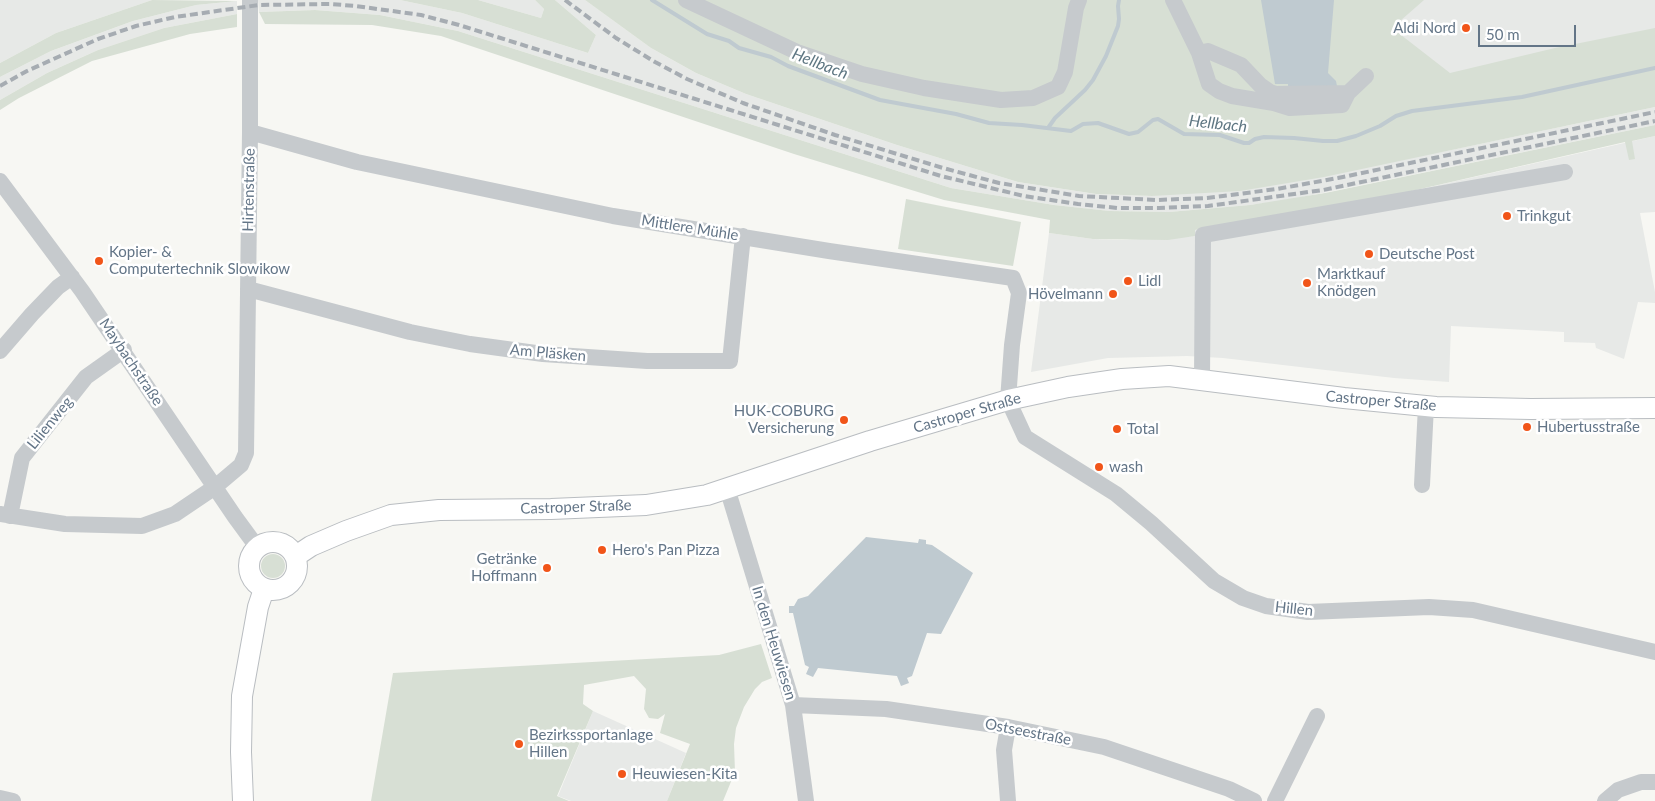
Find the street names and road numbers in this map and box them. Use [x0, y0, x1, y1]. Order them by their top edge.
street label: Hirtenstraße [239, 148, 259, 232]
street label: Mittlere Mühle [640, 211, 740, 245]
street label: Maybachstraße [95, 315, 167, 409]
street label: Am Pläsken [509, 341, 587, 365]
street label: Castroper Straße [1325, 387, 1437, 415]
street label: Castroper Straße [911, 389, 1023, 437]
street label: Lilienweg [23, 393, 77, 453]
street label: Castroper Straße [520, 496, 632, 518]
street label: In den Heuwiesen [748, 584, 800, 702]
street label: Hillen [1274, 598, 1314, 620]
street label: Ostseestraße [983, 715, 1073, 749]

